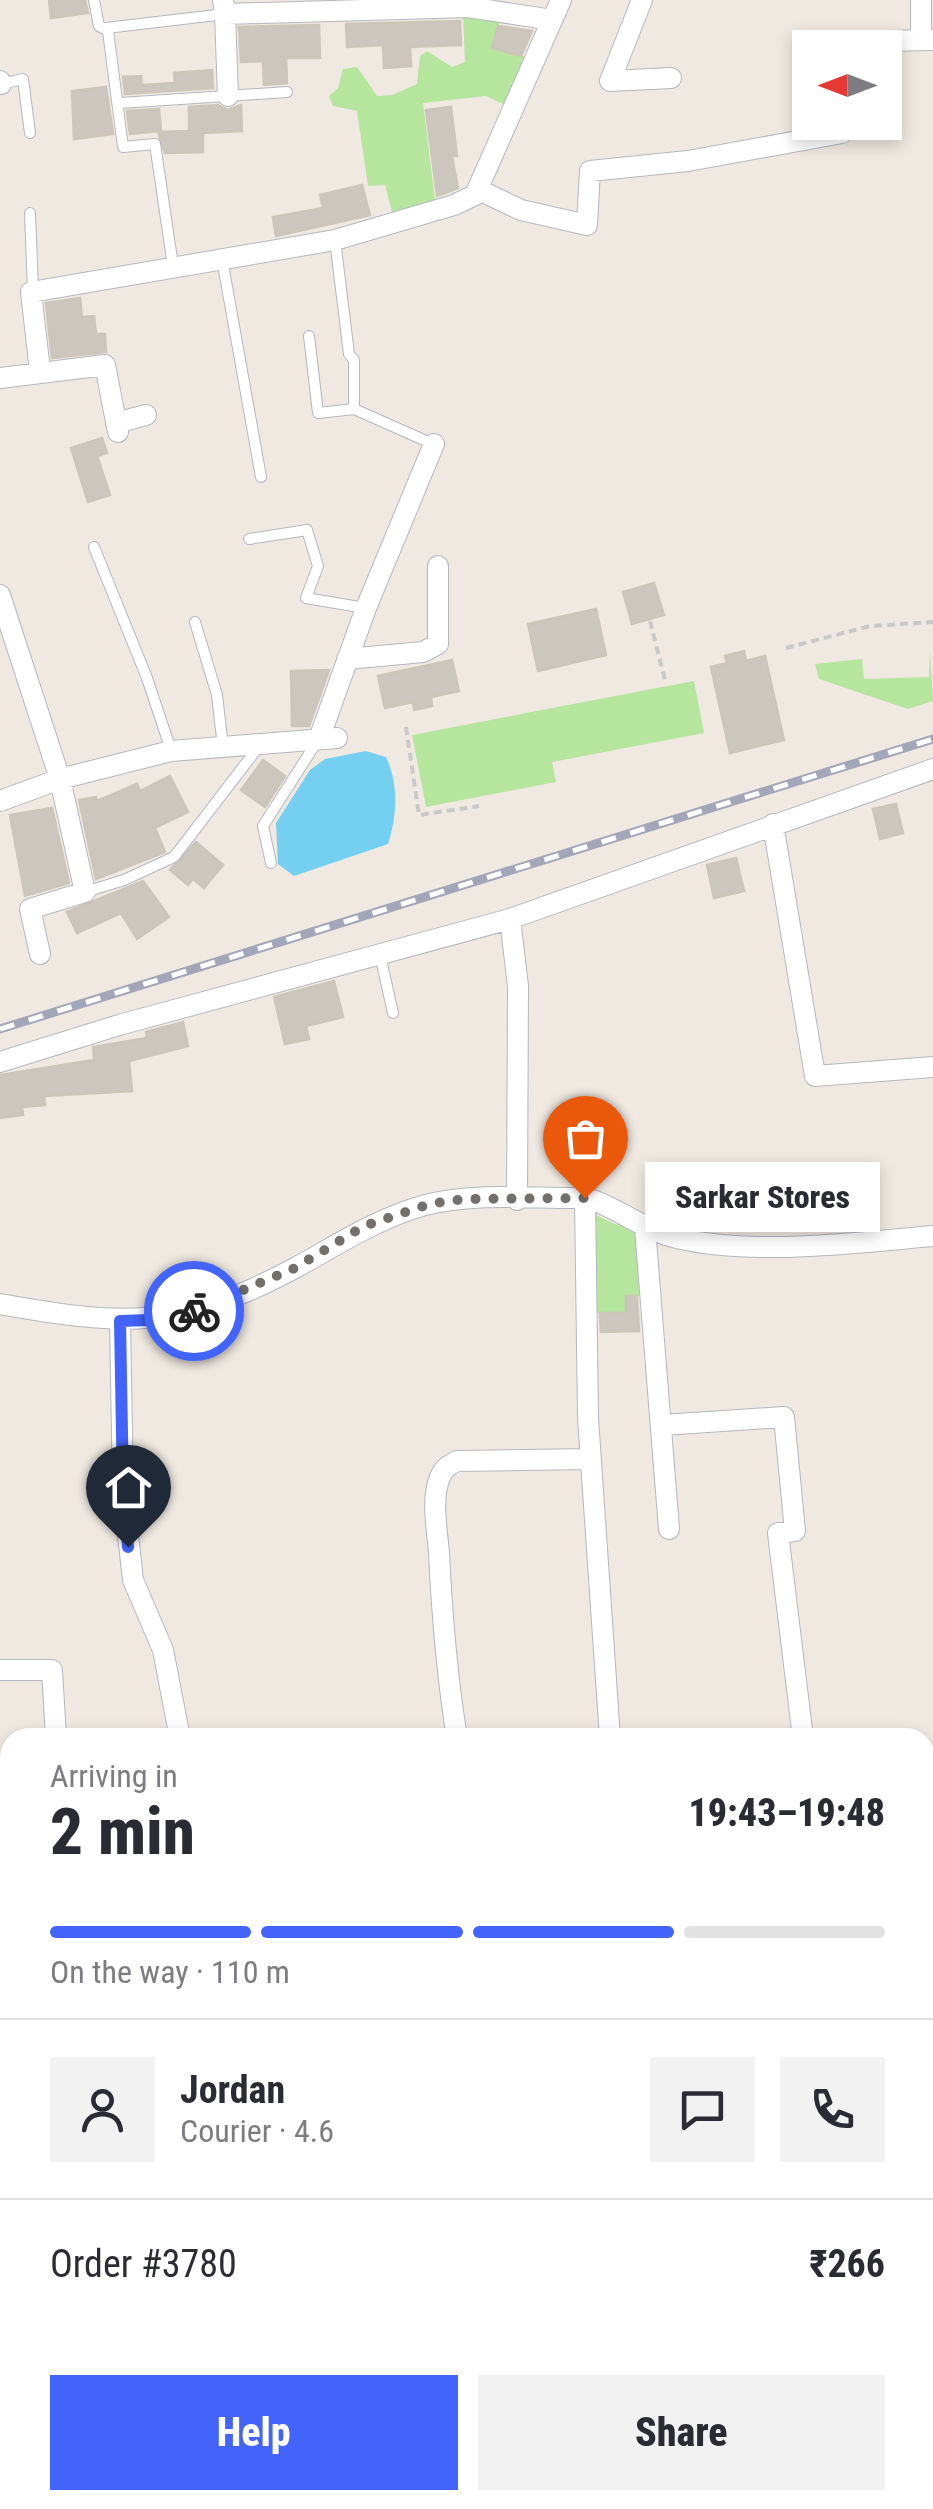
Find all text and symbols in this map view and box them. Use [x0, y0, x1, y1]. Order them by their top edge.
north arrow [792, 30, 902, 140]
map controls [792, 30, 902, 140]
pin [543, 1096, 628, 1199]
icon: bag [558, 1111, 613, 1166]
callout: Sarkar Stores [645, 1163, 880, 1233]
text: Sarkar Stores [675, 1178, 850, 1216]
courier [144, 1261, 244, 1361]
icon: bike [167, 1284, 222, 1339]
pin [86, 1445, 171, 1548]
icon: home [101, 1460, 156, 1515]
text: Arriving in [50, 1757, 178, 1795]
text: 19:43–19:48 [688, 1791, 885, 1835]
text: 2 min [50, 1794, 195, 1870]
text: On the way · 110 m [50, 1953, 290, 1991]
button: person [50, 2057, 155, 2162]
button: chat [650, 2057, 755, 2162]
button: phone [780, 2057, 885, 2162]
text: Jordan [180, 2068, 285, 2112]
text: Courier · 4.6 [180, 2112, 334, 2150]
text: Order #3780 [50, 2242, 237, 2286]
text: ₹266 [809, 2242, 885, 2286]
button: Help [50, 2375, 458, 2490]
button: Share [478, 2375, 885, 2490]

